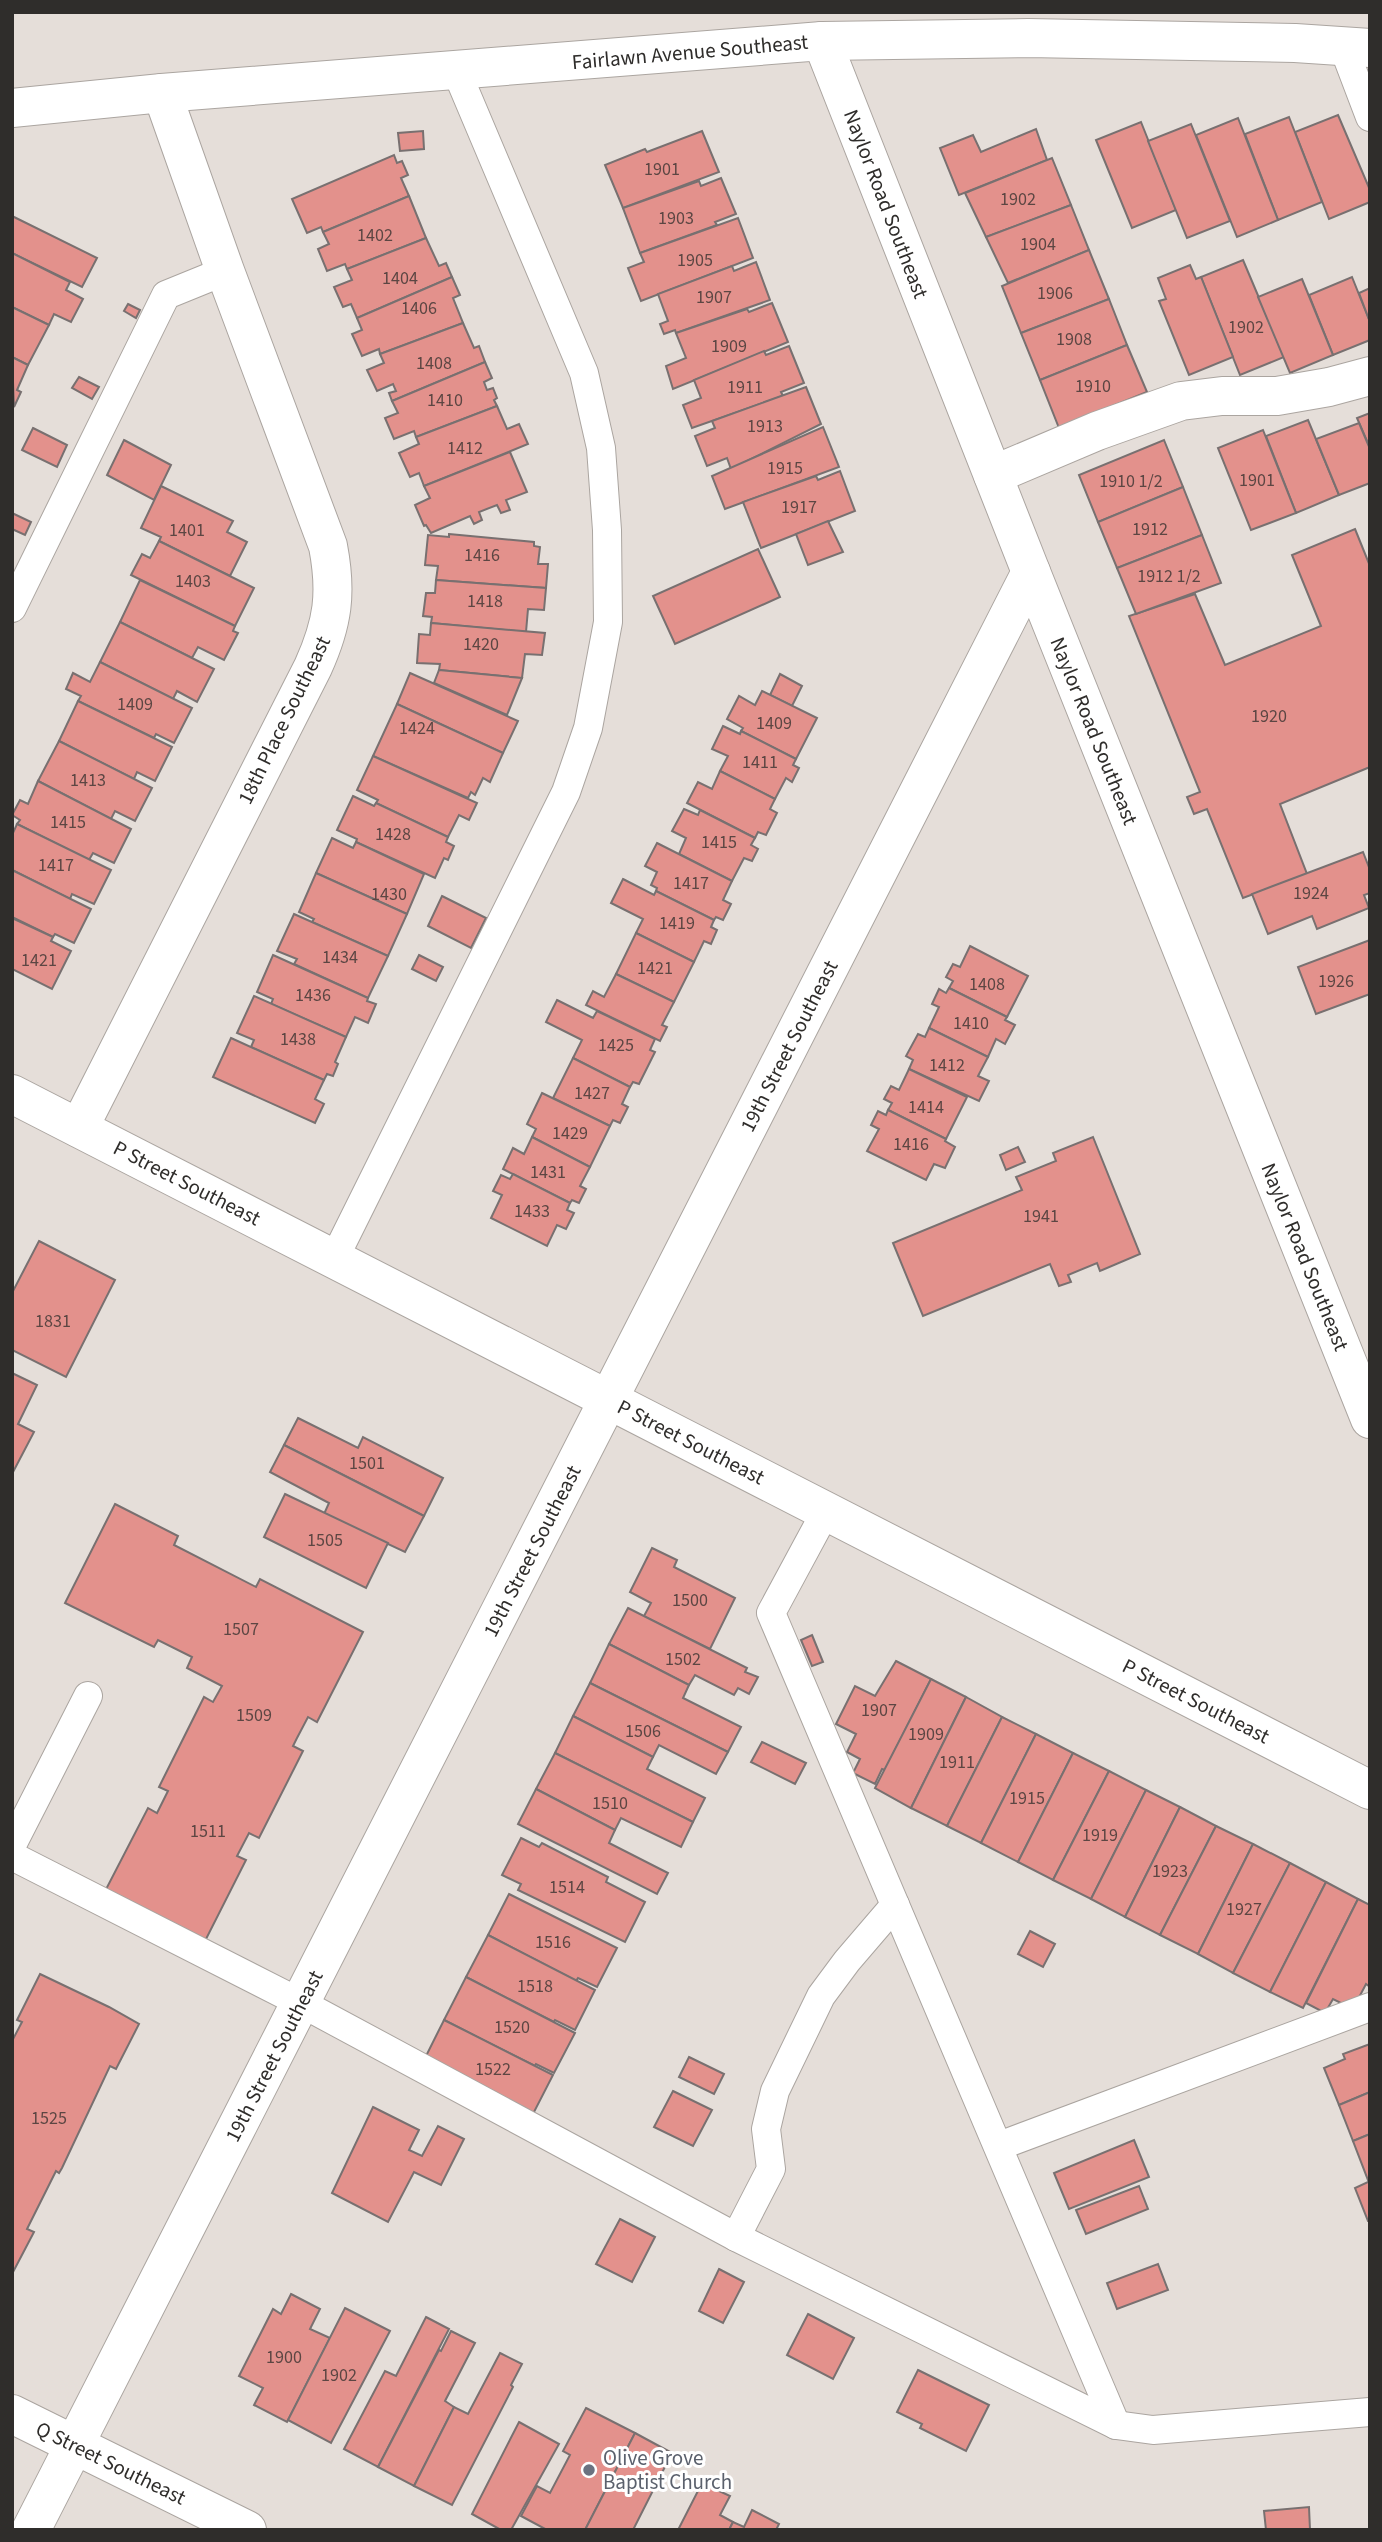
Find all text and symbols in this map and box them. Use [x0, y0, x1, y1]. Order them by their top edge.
street label: Fairlawn Avenue Southeast [571, 27, 809, 77]
street label: Naylor Road Southeast [836, 105, 936, 303]
house number: 1901 [644, 157, 680, 182]
house number: 1902 [1000, 187, 1036, 212]
house number: 1903 [658, 206, 694, 231]
house number: 1402 [357, 223, 393, 248]
house number: 1904 [1020, 232, 1056, 257]
house number: 1905 [677, 248, 713, 273]
house number: 1404 [382, 266, 418, 291]
house number: 1906 [1037, 281, 1073, 306]
house number: 1907 [696, 285, 732, 310]
house number: 1406 [401, 296, 437, 321]
house number: 1902 [1228, 315, 1264, 340]
house number: 1908 [1056, 327, 1092, 352]
house number: 1909 [711, 334, 747, 359]
house number: 1408 [416, 351, 452, 376]
house number: 1910 [1075, 374, 1111, 399]
house number: 1911 [727, 375, 763, 400]
house number: 1410 [427, 388, 463, 413]
house number: 1913 [747, 414, 783, 439]
house number: 1412 [447, 436, 483, 461]
house number: 1915 [767, 456, 803, 481]
house number: 1901 [1239, 468, 1275, 493]
house number: 1910 1/2 [1099, 469, 1163, 494]
house number: 1917 [781, 495, 817, 520]
house number: 1912 [1132, 517, 1168, 542]
house number: 1401 [169, 518, 205, 543]
house number: 1416 [464, 543, 500, 568]
house number: 1912 1/2 [1137, 564, 1201, 589]
house number: 1403 [175, 569, 211, 594]
house number: 1418 [467, 589, 503, 614]
street label: 18th Place Southeast [230, 631, 338, 809]
house number: 1420 [463, 632, 499, 657]
street label: Naylor Road Southeast [1043, 633, 1145, 829]
house number: 1409 [117, 692, 153, 717]
house number: 1920 [1251, 704, 1287, 729]
house number: 1409 [756, 711, 792, 736]
house number: 1424 [399, 716, 435, 741]
house number: 1411 [742, 750, 778, 775]
house number: 1413 [70, 768, 106, 793]
house number: 1415 [50, 810, 86, 835]
house number: 1428 [375, 822, 411, 847]
house number: 1415 [701, 830, 737, 855]
house number: 1417 [38, 853, 74, 878]
house number: 1417 [673, 871, 709, 896]
house number: 1924 [1293, 881, 1329, 906]
house number: 1430 [371, 882, 407, 907]
house number: 1419 [659, 911, 695, 936]
house number: 1434 [322, 945, 358, 970]
house number: 1421 [21, 948, 57, 973]
street label: 19th Street Southeast [733, 955, 845, 1137]
house number: 1421 [637, 956, 673, 981]
house number: 1926 [1318, 969, 1354, 994]
house number: 1408 [969, 972, 1005, 997]
house number: 1436 [295, 983, 331, 1008]
house number: 1410 [953, 1011, 989, 1036]
house number: 1438 [280, 1027, 316, 1052]
house number: 1425 [598, 1033, 634, 1058]
house number: 1412 [929, 1053, 965, 1078]
house number: 1427 [574, 1081, 610, 1106]
house number: 1414 [908, 1095, 944, 1120]
house number: 1429 [552, 1121, 588, 1146]
house number: 1416 [893, 1132, 929, 1157]
street label: P Street Southeast [108, 1133, 266, 1233]
street label: Naylor Road Southeast [1254, 1159, 1356, 1355]
house number: 1431 [530, 1160, 566, 1185]
house number: 1433 [514, 1199, 550, 1224]
house number: 1941 [1023, 1204, 1059, 1229]
house number: 1831 [35, 1309, 71, 1334]
street label: P Street Southeast [612, 1392, 770, 1492]
house number: 1501 [349, 1451, 385, 1476]
street label: 19th Street Southeast [476, 1460, 588, 1642]
house number: 1505 [307, 1528, 343, 1553]
house number: 1500 [672, 1588, 708, 1613]
house number: 1507 [223, 1617, 259, 1642]
house number: 1502 [665, 1647, 701, 1672]
street label: P Street Southeast [1117, 1651, 1275, 1751]
house number: 1907 [861, 1698, 897, 1723]
house number: 1509 [236, 1703, 272, 1728]
house number: 1506 [625, 1719, 661, 1744]
house number: 1909 [908, 1722, 944, 1747]
house number: 1911 [939, 1750, 975, 1775]
house number: 1915 [1009, 1786, 1045, 1811]
house number: 1510 [592, 1791, 628, 1816]
house number: 1511 [190, 1819, 226, 1844]
house number: 1919 [1082, 1823, 1118, 1848]
house number: 1923 [1152, 1859, 1188, 1884]
house number: 1514 [549, 1875, 585, 1900]
house number: 1927 [1226, 1897, 1262, 1922]
house number: 1516 [535, 1930, 571, 1955]
street label: 19th Street Southeast [218, 1965, 330, 2147]
house number: 1518 [517, 1974, 553, 1999]
house number: 1520 [494, 2015, 530, 2040]
house number: 1522 [475, 2057, 511, 2082]
house number: 1525 [31, 2106, 67, 2131]
house number: 1900 [266, 2345, 302, 2370]
house number: 1902 [321, 2363, 357, 2388]
street label: Q Street Southeast [31, 2414, 191, 2512]
place label: Olive Grove Baptist Church [603, 2443, 732, 2497]
marker: Olive Grove Baptist Church [581, 2462, 597, 2478]

